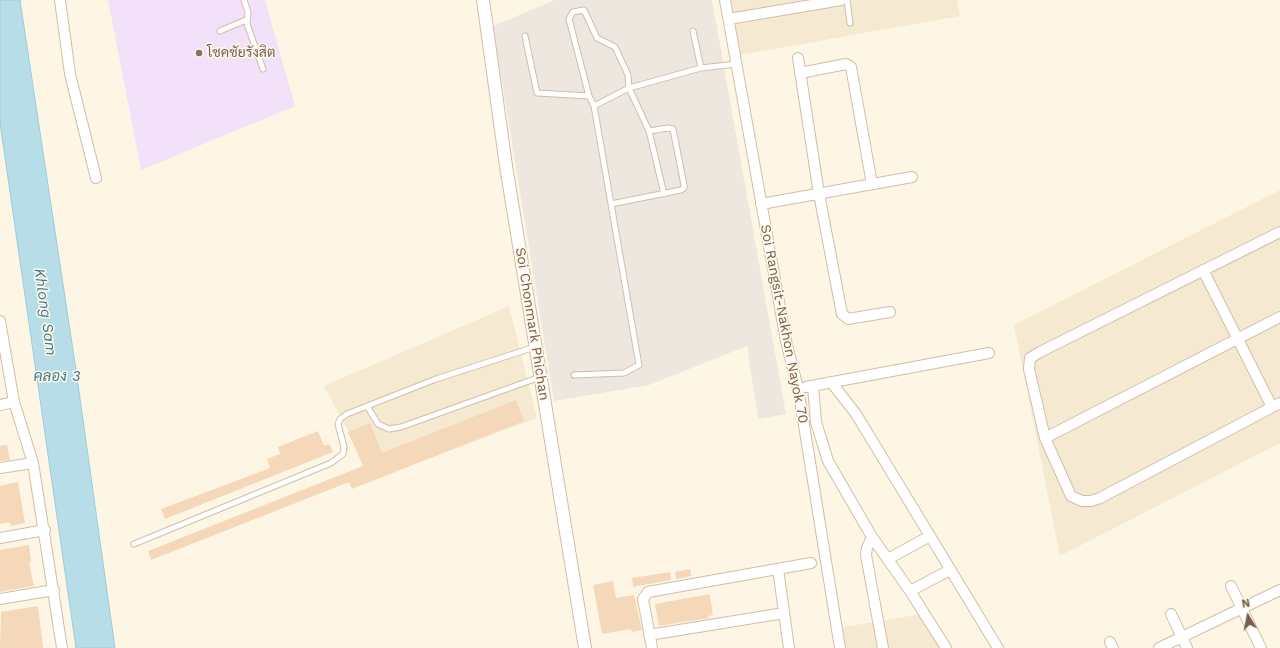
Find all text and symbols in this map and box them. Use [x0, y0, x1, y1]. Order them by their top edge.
place label: โชคชัยรังสิต [207, 45, 275, 61]
marker: โชคชัยรังสิต [194, 48, 204, 58]
street label: Soi Rangsit-Nakhon Nayok 70 [756, 223, 812, 425]
street label: Soi Chonmark Phichan [512, 246, 552, 402]
water label: Khlong Sam [30, 267, 60, 357]
water label: คลอง 3 [34, 368, 80, 386]
north arrow [1228, 596, 1268, 636]
text: N [1241, 597, 1251, 611]

